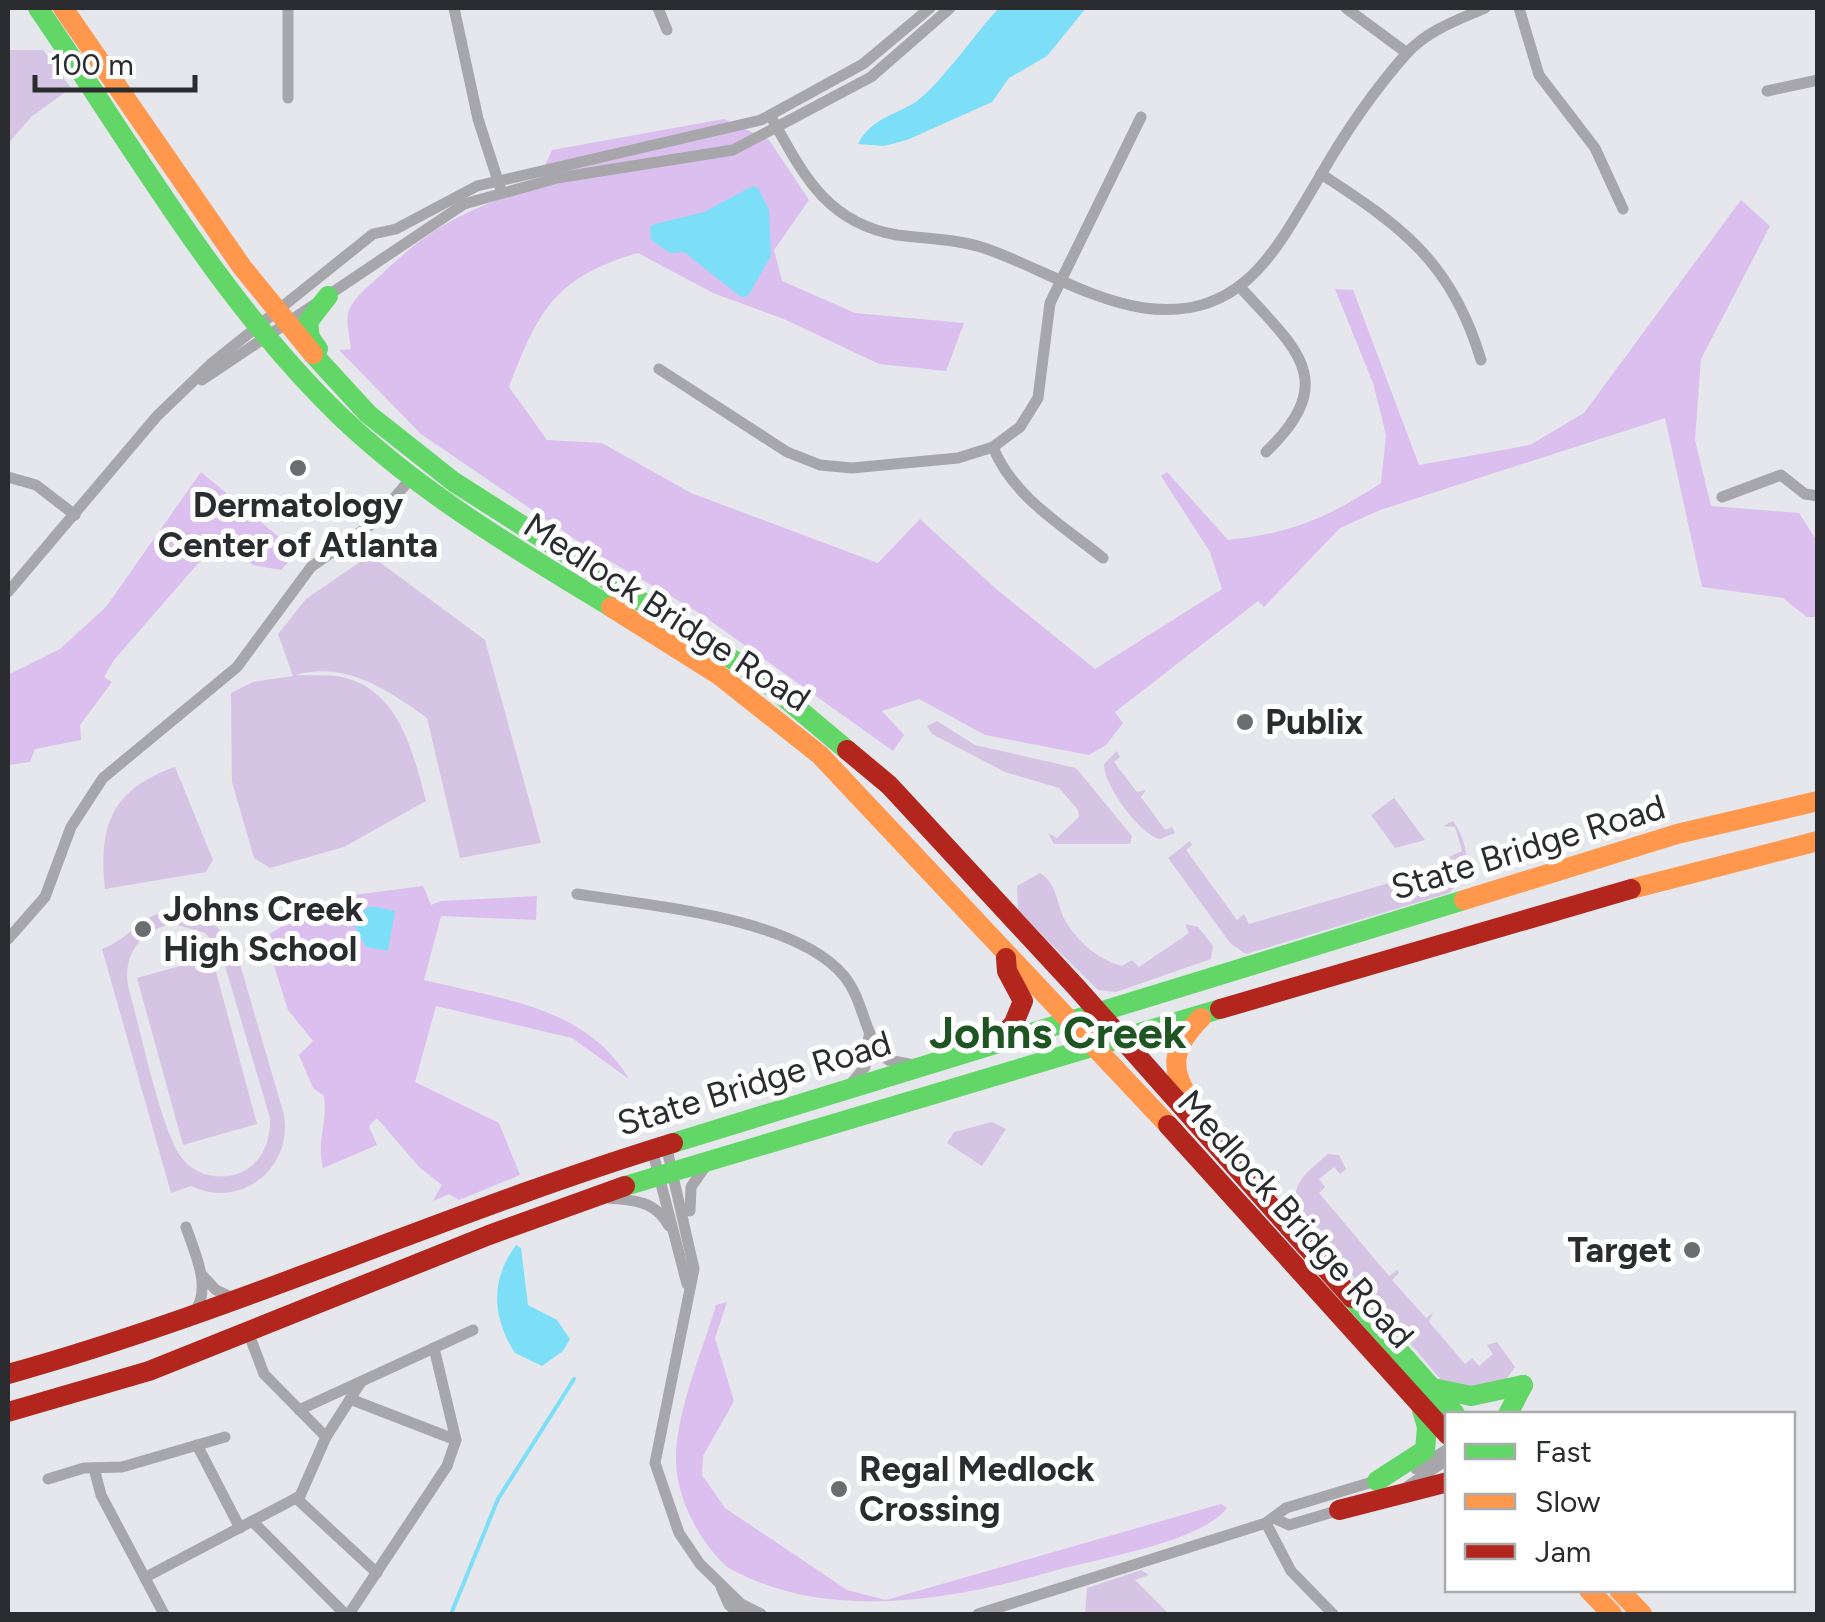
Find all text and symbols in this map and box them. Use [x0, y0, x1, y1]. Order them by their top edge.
scale bar [35, 30, 195, 92]
text: 100 m [50, 46, 134, 83]
marker: Dermatology Center of Atlanta [287, 457, 309, 479]
place label: Dermatology Center of Atlanta [158, 484, 438, 566]
street label: Medlock Bridge Road [516, 504, 818, 720]
place label: Publix [1265, 701, 1364, 743]
marker: Publix [1234, 711, 1256, 733]
street label: State Bridge Road [1386, 785, 1670, 909]
place label: Johns Creek High School [163, 888, 364, 970]
marker: Johns Creek High School [132, 918, 154, 940]
district label: Johns Creek [929, 1005, 1187, 1059]
street label: State Bridge Road [612, 1021, 896, 1145]
street label: Medlock Bridge Road [1169, 1081, 1423, 1357]
place label: Target [1567, 1229, 1672, 1271]
marker: Target [1681, 1239, 1703, 1261]
legend [1445, 1412, 1795, 1592]
text: Fast [1535, 1433, 1592, 1470]
place label: Regal Medlock Crossing [859, 1448, 1095, 1530]
marker: Regal Medlock Crossing [828, 1478, 850, 1500]
text: Slow [1535, 1483, 1601, 1520]
text: Jam [1535, 1533, 1591, 1570]

